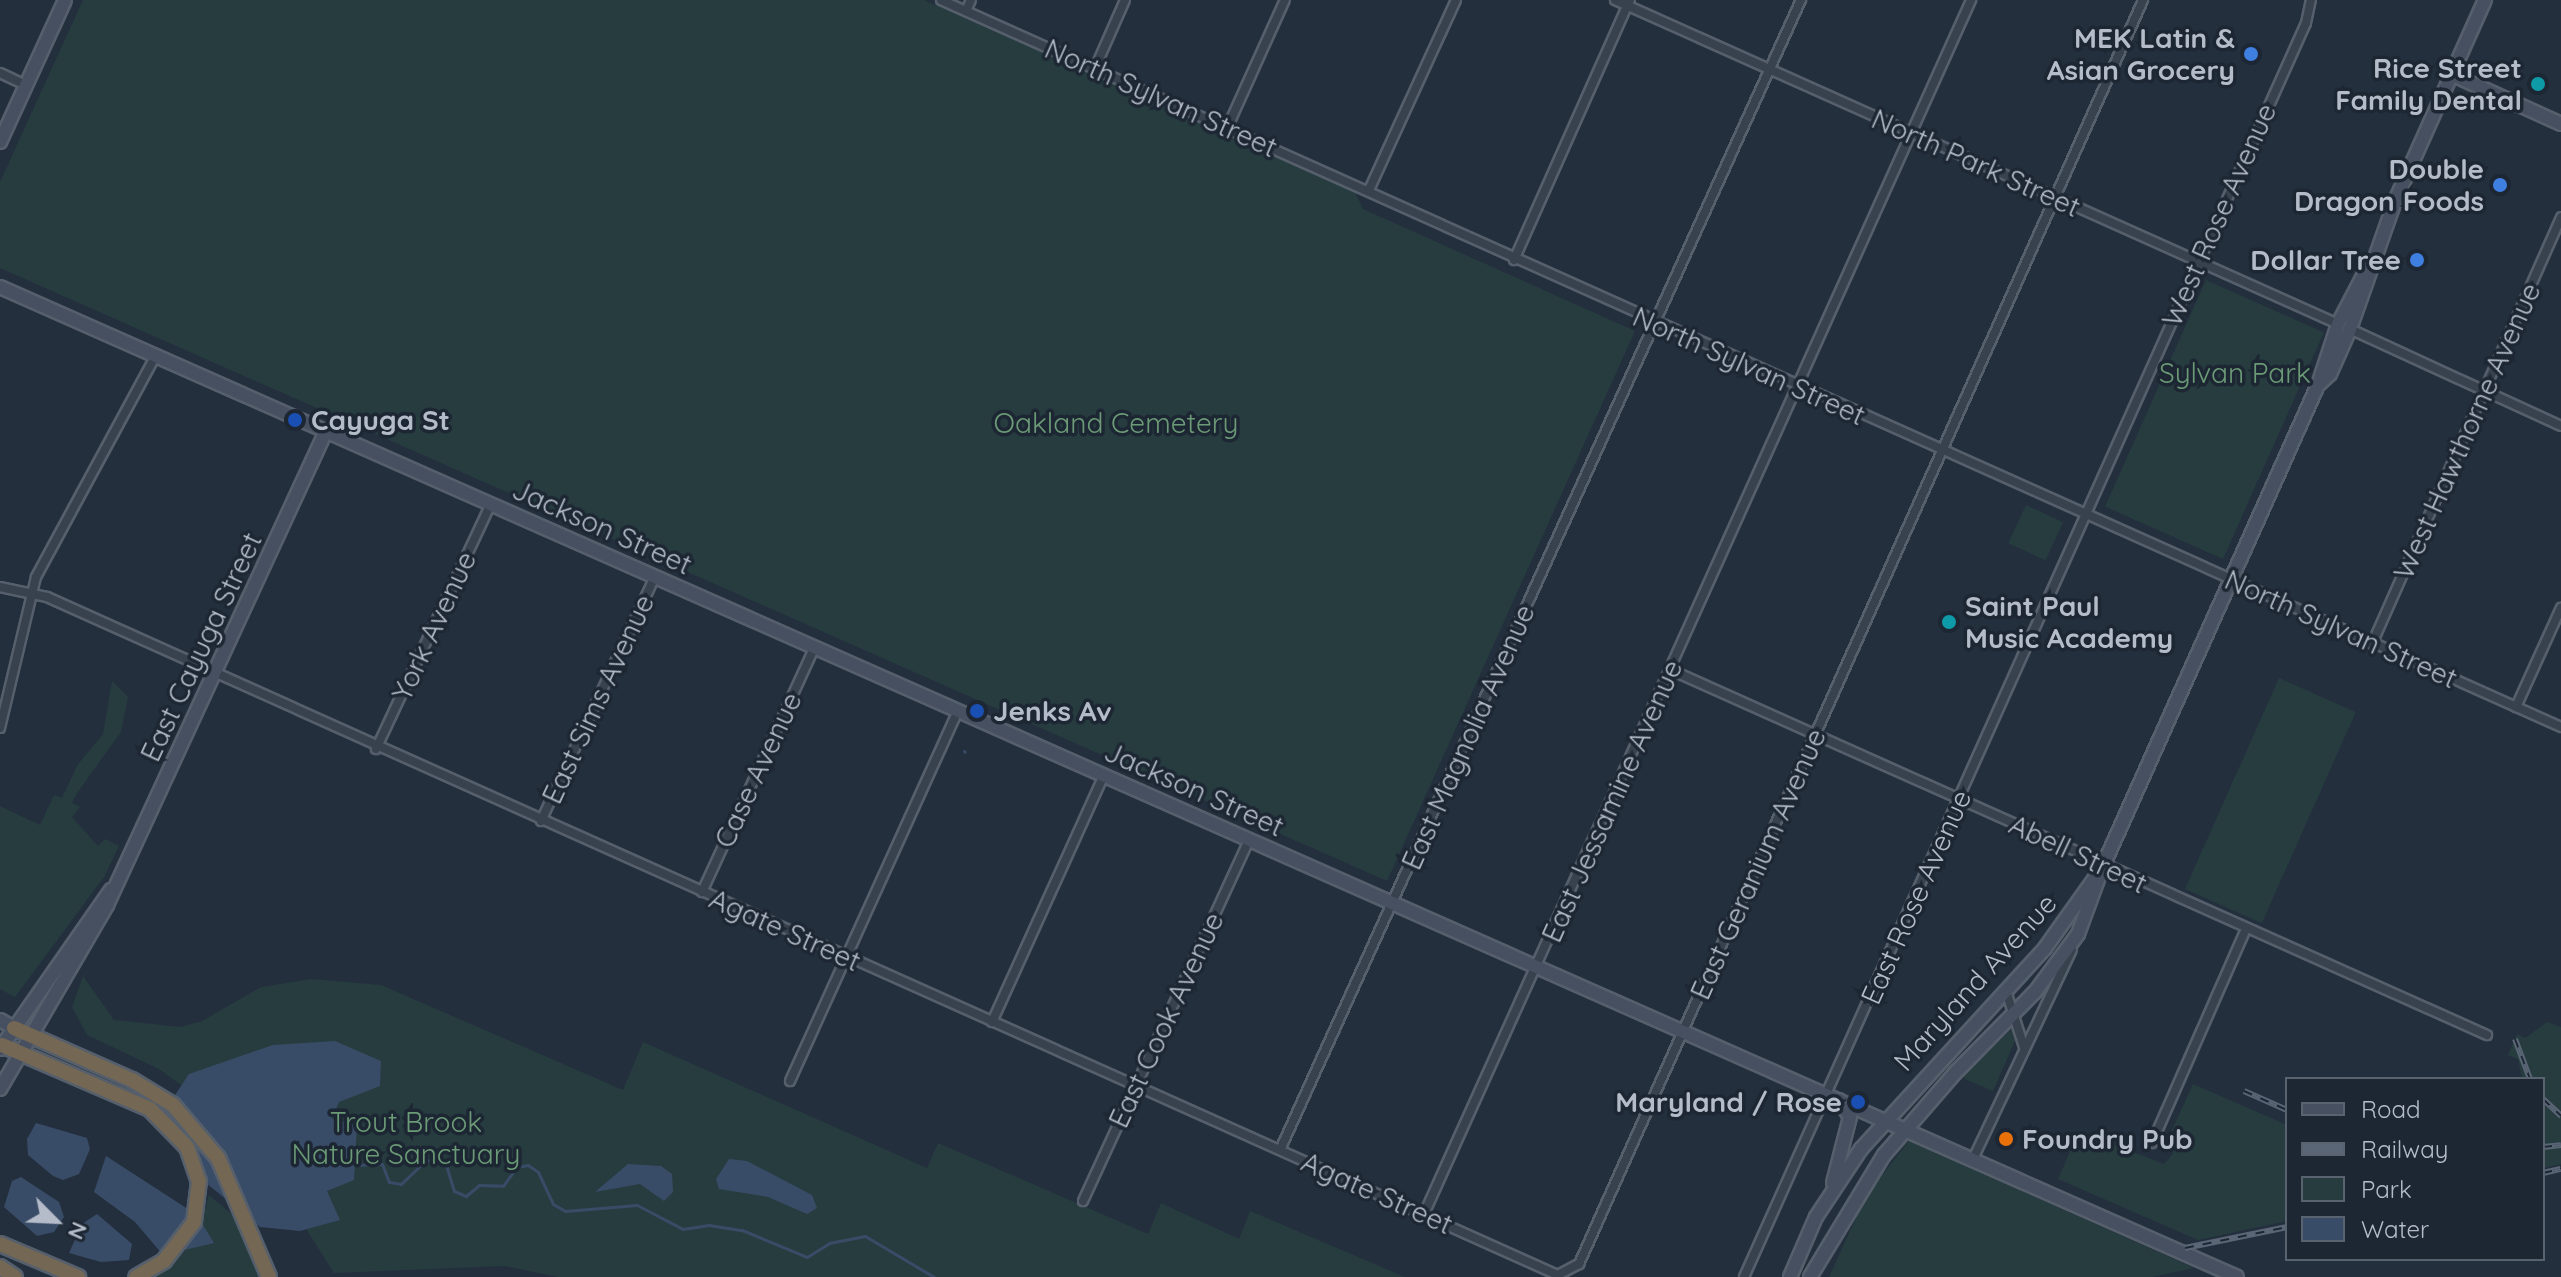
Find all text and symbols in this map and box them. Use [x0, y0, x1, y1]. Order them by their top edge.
place label: MEK Latin & Asian Grocery [2047, 21, 2235, 87]
street label: North Sylvan Street [1040, 32, 1282, 164]
marker: MEK Latin & Asian Grocery [2242, 45, 2260, 63]
place label: Rice Street Family Dental [2335, 51, 2522, 117]
marker: Rice Street Family Dental [2529, 75, 2547, 93]
street label: West Rose Avenue [2155, 98, 2283, 332]
street label: North Park Street [1867, 102, 2085, 224]
place label: Double Dragon Foods [2294, 152, 2484, 218]
marker: Double Dragon Foods [2491, 176, 2509, 194]
place label: Dollar Tree [2250, 243, 2401, 277]
marker: Dollar Tree [2408, 251, 2426, 269]
street label: West Hawthorne Avenue [2386, 278, 2548, 584]
street label: North Sylvan Street [1628, 300, 1870, 432]
park label: Sylvan Park [2159, 356, 2311, 390]
place label: Cayuga St [311, 403, 450, 437]
park label: Oakland Cemetery [994, 406, 1238, 440]
marker: Cayuga St [286, 411, 304, 429]
street label: Jackson Street [507, 472, 697, 582]
street label: East Cayuga Street [133, 527, 269, 767]
street label: York Avenue [385, 546, 483, 706]
street label: North Sylvan Street [2220, 563, 2462, 695]
street label: East Sims Avenue [535, 589, 661, 809]
place label: Saint Paul Music Academy [1965, 589, 2173, 655]
street label: East Magnolia Avenue [1394, 599, 1542, 875]
marker: Saint Paul Music Academy [1940, 613, 1958, 631]
street label: East Jessamine Avenue [1535, 655, 1689, 947]
street label: Case Avenue [707, 687, 809, 853]
place label: Jenks Av [993, 694, 1112, 728]
marker: Jenks Av [968, 702, 986, 720]
street label: East Geranium Avenue [1683, 723, 1833, 1005]
street label: Jackson Street [1099, 734, 1289, 844]
street label: East Rose Avenue [1854, 785, 1978, 1009]
street label: Abell Street [2004, 808, 2152, 900]
street label: Agate Street [704, 882, 866, 978]
street label: Maryland Avenue [1887, 886, 2063, 1078]
street label: East Cook Avenue [1101, 907, 1231, 1133]
legend [2285, 1077, 2545, 1261]
place label: Maryland / Rose [1615, 1085, 1842, 1119]
marker: Maryland / Rose [1849, 1093, 1867, 1111]
text: Road [2361, 1094, 2421, 1124]
park label: Trout Brook Nature Sanctuary [292, 1105, 520, 1171]
place label: Foundry Pub [2022, 1122, 2193, 1156]
marker: Foundry Pub [1997, 1130, 2015, 1148]
text: Railway [2361, 1134, 2448, 1164]
street label: Agate Street [1296, 1145, 1458, 1241]
text: Park [2361, 1174, 2412, 1204]
north arrow [16, 1181, 96, 1261]
text: Water [2361, 1214, 2429, 1244]
text: N [62, 1218, 94, 1244]

